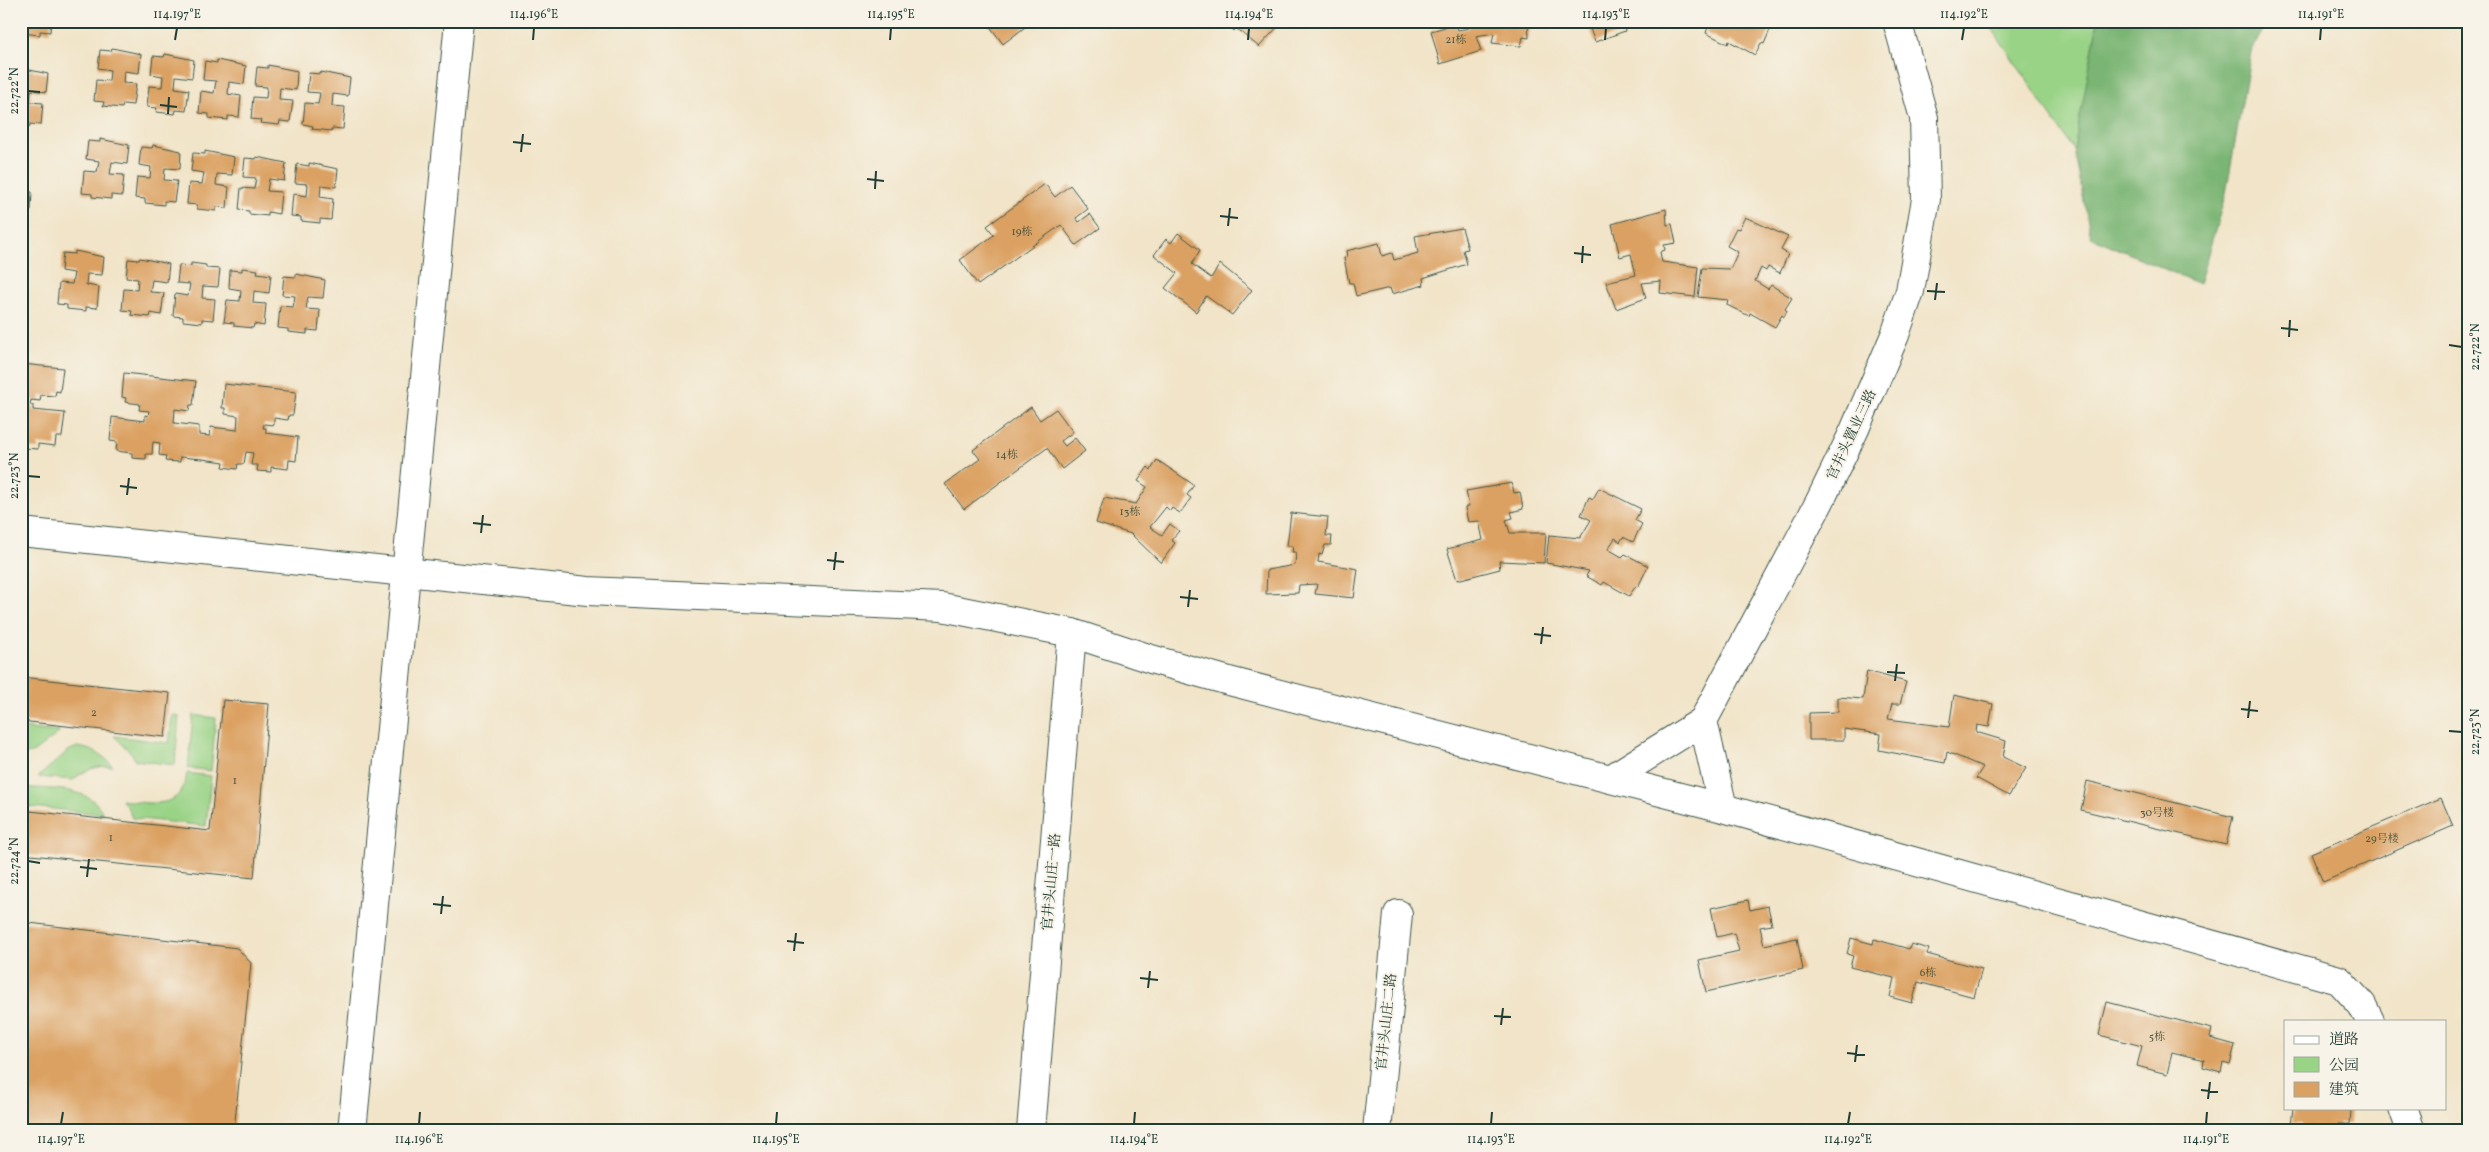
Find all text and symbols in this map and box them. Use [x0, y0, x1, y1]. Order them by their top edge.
text: 114.197°E [153, 7, 201, 23]
text: 114.196°E [510, 7, 558, 23]
text: 114.195°E [867, 7, 915, 23]
text: 114.194°E [1225, 7, 1273, 23]
text: 114.193°E [1582, 7, 1630, 23]
text: 114.192°E [1940, 7, 1988, 23]
text: 114.191°E [2298, 7, 2344, 23]
house number: 21栋 [1445, 33, 1467, 48]
text: 22.722°N [7, 67, 23, 115]
house number: 19栋 [1012, 225, 1032, 240]
text: 22.722°N [2468, 323, 2484, 371]
street label: 官井头置业三路 [1823, 387, 1881, 483]
house number: 14栋 [996, 448, 1018, 463]
text: 22.723°N [7, 453, 23, 499]
house number: 13栋 [1120, 505, 1140, 520]
house number: 2 [91, 706, 97, 721]
text: 22.723°N [2468, 709, 2484, 755]
house number: 1 [233, 774, 237, 789]
house number: 30号楼 [2140, 806, 2174, 821]
house number: 1 [109, 831, 113, 846]
street label: 官井头山庄一路 [1038, 832, 1066, 932]
house number: 29号楼 [2365, 832, 2399, 847]
text: 22.724°N [7, 837, 23, 885]
house number: 6栋 [1920, 966, 1936, 981]
street label: 官井头山庄二路 [1372, 972, 1402, 1072]
legend [2284, 1020, 2446, 1110]
house number: 5栋 [2149, 1030, 2165, 1045]
text: 道路 [2329, 1030, 2359, 1051]
text: 公园 [2329, 1056, 2359, 1077]
text: 建筑 [2329, 1080, 2359, 1101]
text: 114.197°E [37, 1132, 85, 1148]
text: 114.196°E [395, 1132, 443, 1148]
text: 114.195°E [752, 1132, 800, 1148]
text: 114.194°E [1110, 1132, 1158, 1148]
text: 114.193°E [1467, 1132, 1515, 1148]
text: 114.192°E [1824, 1132, 1872, 1148]
text: 114.191°E [2183, 1132, 2229, 1148]

